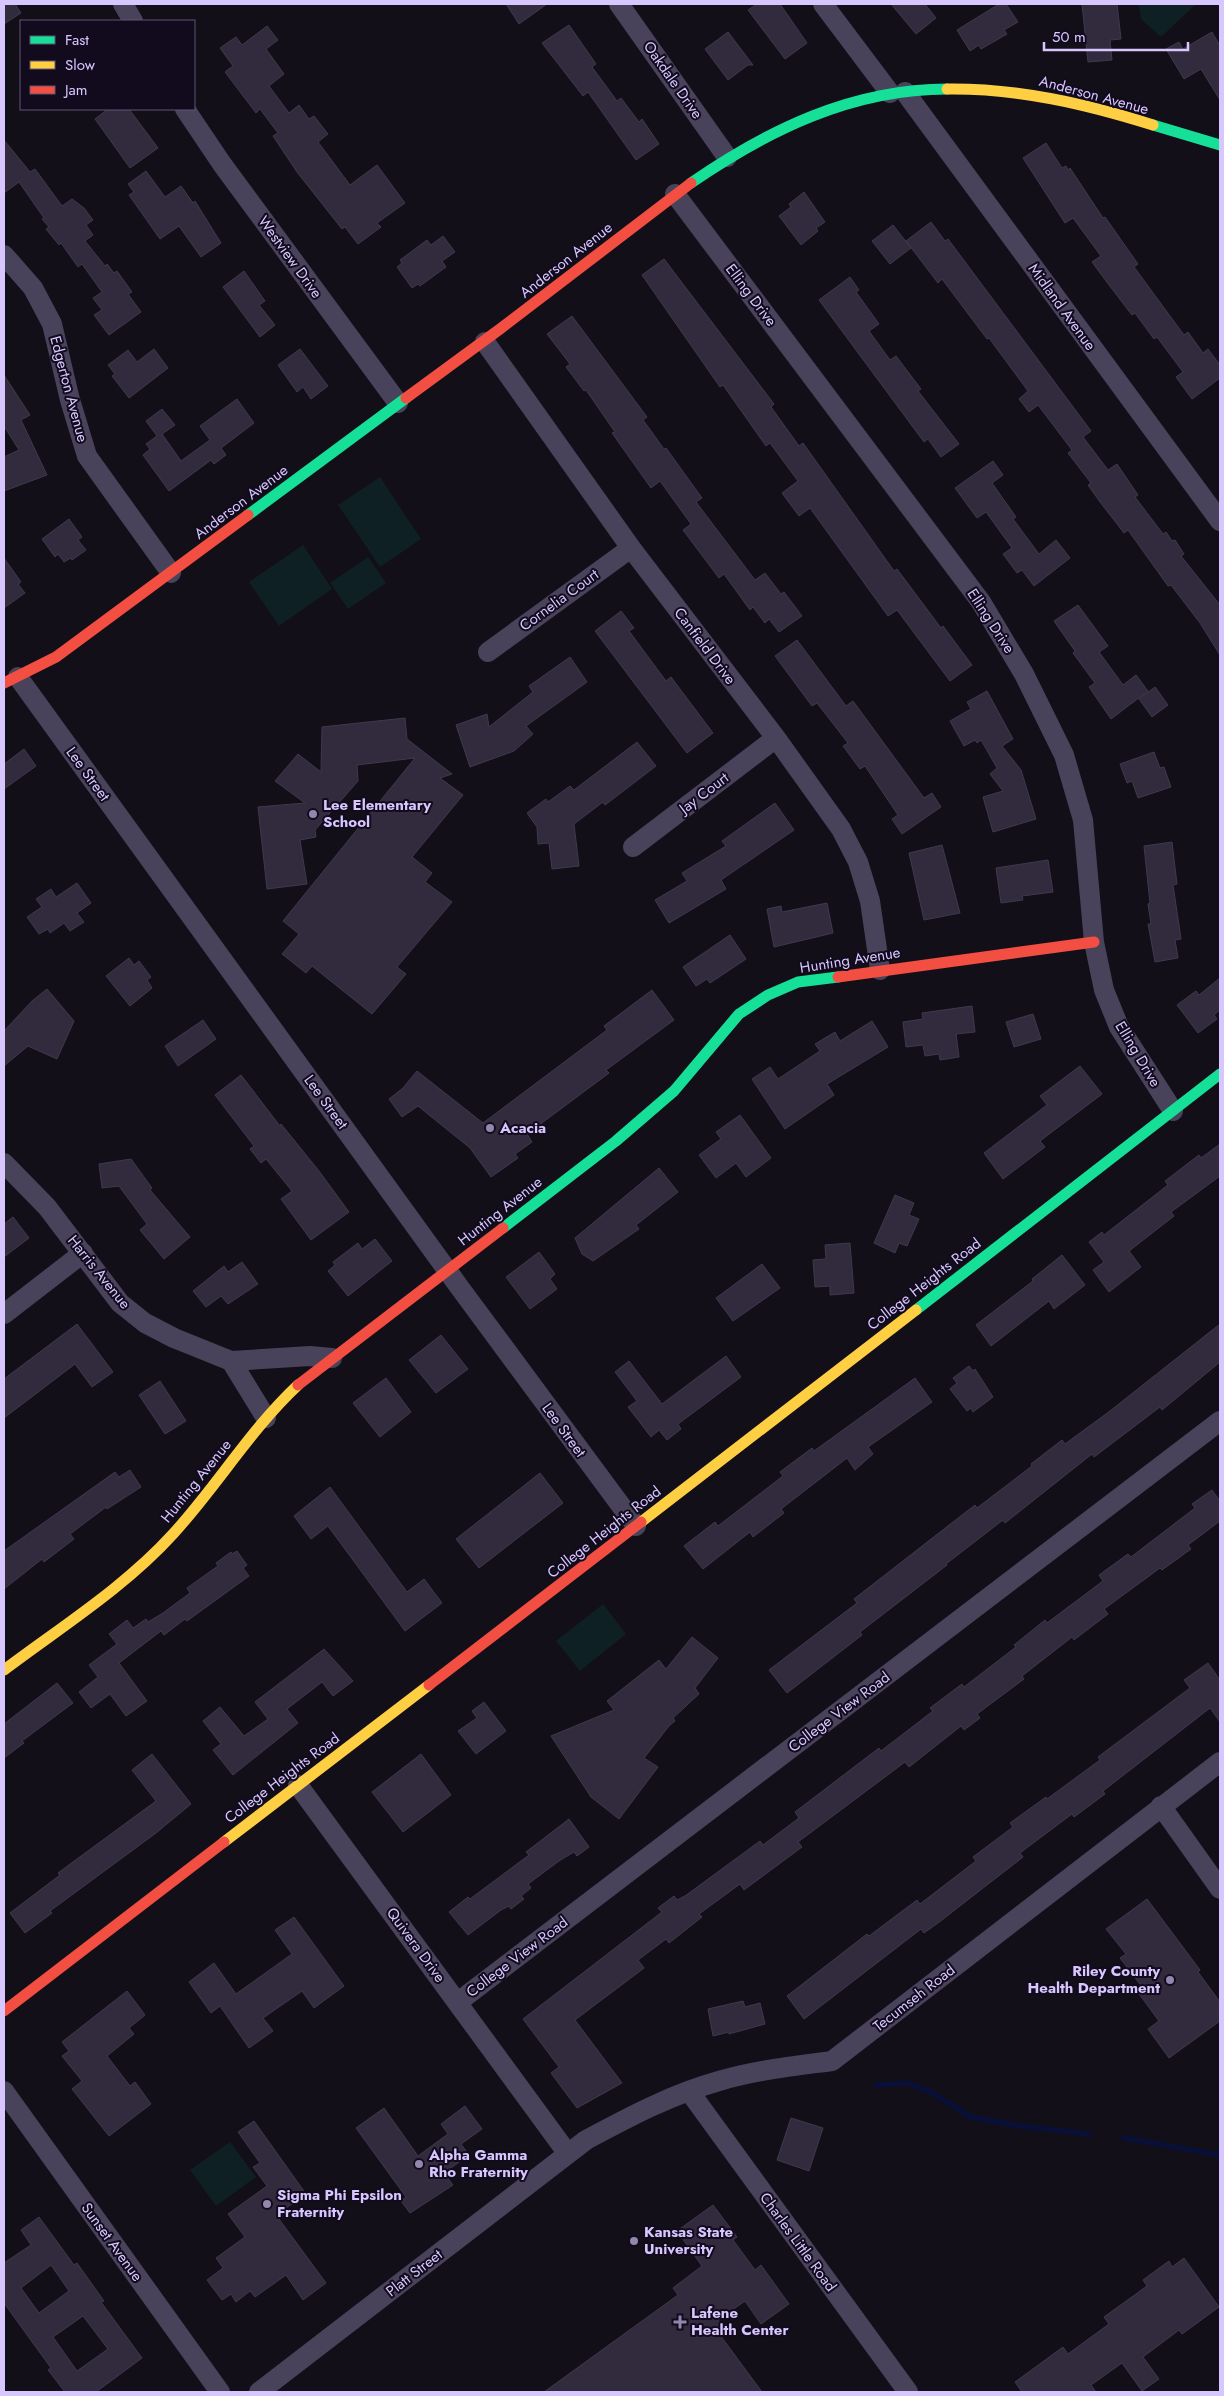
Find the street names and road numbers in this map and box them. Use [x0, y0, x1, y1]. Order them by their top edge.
street label: Oakdale Drive [638, 37, 708, 124]
street label: Anderson Avenue [1037, 70, 1151, 120]
street label: Westview Drive [253, 211, 328, 303]
street label: Anderson Avenue [515, 217, 617, 303]
street label: Elling Drive [720, 259, 782, 331]
street label: Midland Avenue [1023, 259, 1101, 355]
street label: Edgerton Avenue [44, 333, 94, 445]
street label: Anderson Avenue [189, 459, 293, 545]
street label: Cornelia Court [515, 563, 604, 636]
street label: Elling Drive [962, 584, 1020, 658]
street label: Canfield Drive [669, 603, 741, 689]
street label: Lee Street [61, 742, 115, 806]
street label: Jay Court [673, 767, 734, 820]
street label: Hunting Avenue [798, 941, 902, 979]
street label: Elling Drive [1110, 1017, 1166, 1091]
street label: Lee Street [299, 1070, 353, 1134]
street label: Hunting Avenue [453, 1171, 547, 1251]
street label: Harris Avenue [62, 1230, 136, 1314]
street label: College Heights Road [862, 1232, 986, 1336]
street label: Lee Street [537, 1398, 591, 1462]
street label: Hunting Avenue [155, 1434, 237, 1527]
street label: College Heights Road [542, 1480, 666, 1584]
street label: College View Road [784, 1666, 894, 1758]
street label: College Heights Road [220, 1727, 344, 1829]
street label: Quivera Drive [381, 1903, 451, 1987]
street label: College View Road [462, 1911, 572, 2003]
street label: Tecumseh Road [868, 1959, 960, 2037]
street label: Charles Little Road [754, 2188, 842, 2296]
street label: Sunset Avenue [76, 2198, 148, 2286]
street label: Platt Street [381, 2244, 447, 2302]

